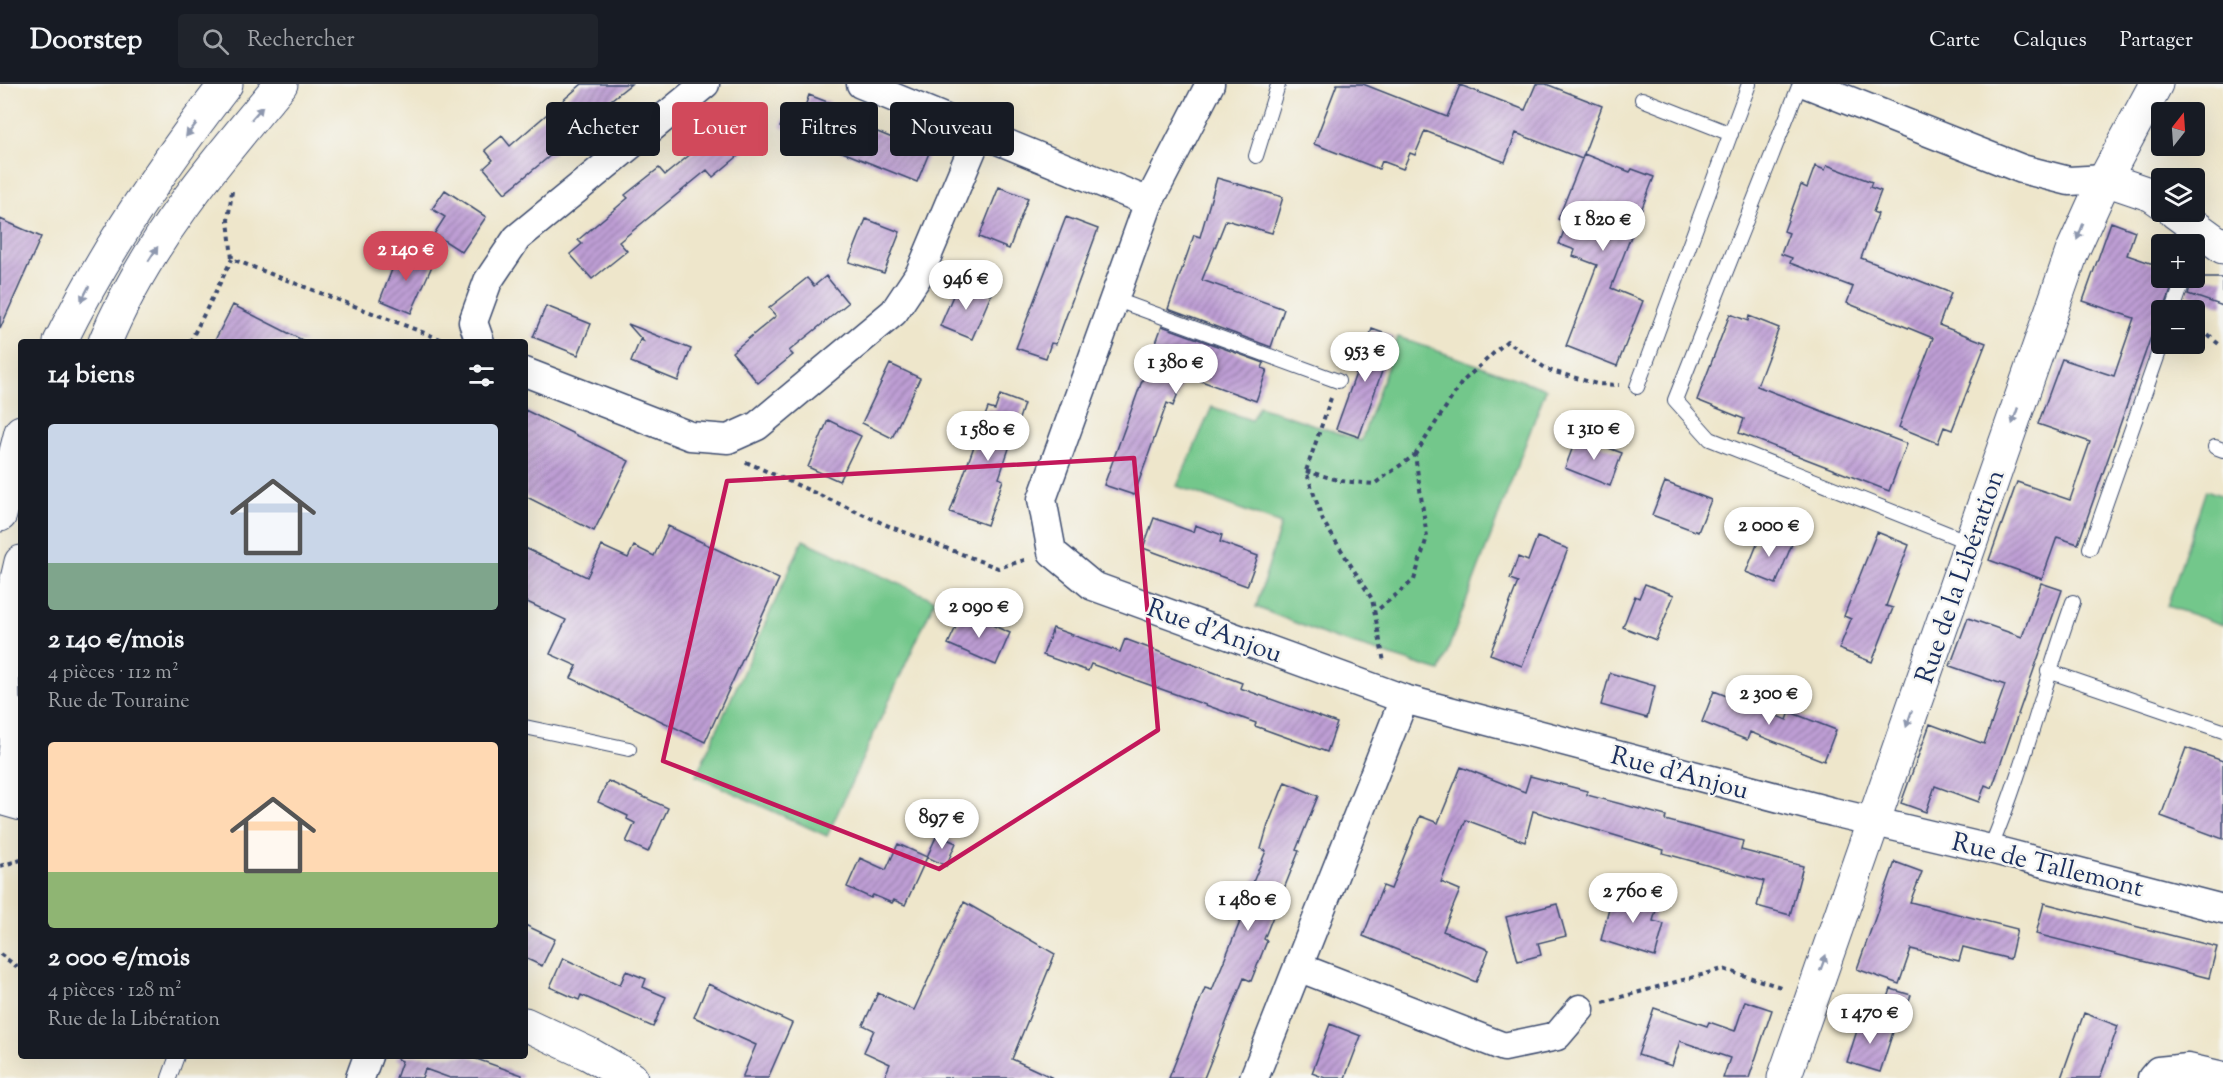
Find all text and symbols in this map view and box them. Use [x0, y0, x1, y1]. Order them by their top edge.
search box [178, 14, 598, 68]
text: Doorstep [30, 21, 142, 61]
icon: search [199, 25, 232, 58]
text: Rechercher [247, 25, 355, 57]
text: Carte [1929, 26, 1980, 56]
text: Calques [2013, 26, 2087, 56]
text: Partager [2120, 26, 2193, 56]
chip: Acheter [546, 102, 660, 156]
chip: Louer [672, 102, 768, 156]
chip: Filtres [780, 102, 878, 156]
chip: Nouveau [890, 102, 1014, 156]
north arrow [2151, 102, 2205, 156]
map controls [2151, 102, 2205, 354]
one-way arrow [250, 105, 263, 121]
one-way arrow [184, 122, 197, 138]
button: layers [2151, 168, 2205, 222]
pin: 1 820 € [1548, 201, 1658, 252]
text: 1 820 € [1574, 206, 1632, 235]
one-way arrow [2075, 223, 2084, 241]
pin: 2 140 € [351, 231, 461, 282]
button: + [2151, 234, 2205, 288]
text: 2 140 € [377, 236, 435, 265]
one-way arrow [147, 246, 158, 262]
pin: 946 € [924, 260, 1008, 311]
text: 946 € [943, 265, 989, 294]
one-way arrow [80, 285, 89, 302]
button: − [2151, 300, 2205, 354]
pin: 953 € [1323, 332, 1407, 383]
text: 953 € [1344, 337, 1386, 366]
pin: 1 380 € [1121, 344, 1231, 395]
text: 1 380 € [1148, 349, 1204, 378]
text: 14 biens [48, 357, 135, 394]
icon: filters [465, 359, 498, 392]
one-way arrow [2010, 407, 2020, 425]
pin: 1 310 € [1539, 410, 1649, 461]
pin: 1 580 € [933, 411, 1043, 462]
text: 1 310 € [1568, 415, 1620, 444]
text: 1 580 € [960, 416, 1016, 445]
icon: home [219, 463, 327, 571]
street label: Rue de la Libération [1907, 465, 2015, 689]
pin: 2 000 € [1714, 507, 1824, 558]
text: 2 000 € [1738, 512, 1800, 541]
pin: 2 090 € [924, 588, 1034, 639]
street label: Rue d'Anjou [1141, 591, 1287, 674]
text: 2 090 € [948, 593, 1010, 622]
text: 2 140 €/mois [48, 622, 184, 659]
text: 4 pièces · 112 m² [48, 659, 179, 688]
pin: 2 300 € [1714, 675, 1824, 726]
text: 2 300 € [1739, 680, 1799, 709]
text: Rue de Touraine [48, 688, 190, 717]
one-way arrow [1904, 710, 1914, 728]
street label: Rue d'Anjou [1606, 738, 1752, 811]
icon: home [219, 781, 327, 889]
pin: 897 € [900, 799, 984, 850]
text: 897 € [919, 804, 965, 833]
street label: Rue de Tallemont [1948, 825, 2147, 908]
pin: 2 760 € [1578, 873, 1688, 924]
text: 2 760 € [1603, 878, 1663, 907]
pin: 1 480 € [1193, 881, 1303, 932]
text: 1 480 € [1219, 886, 1277, 915]
text: 2 000 €/mois [48, 940, 190, 977]
one-way arrow [1818, 954, 1828, 972]
text: 4 pièces · 128 m² [48, 977, 182, 1006]
pin: 1 470 € [1815, 994, 1925, 1045]
text: 1 470 € [1841, 999, 1899, 1028]
text: Rue de la Libération [48, 1006, 220, 1035]

